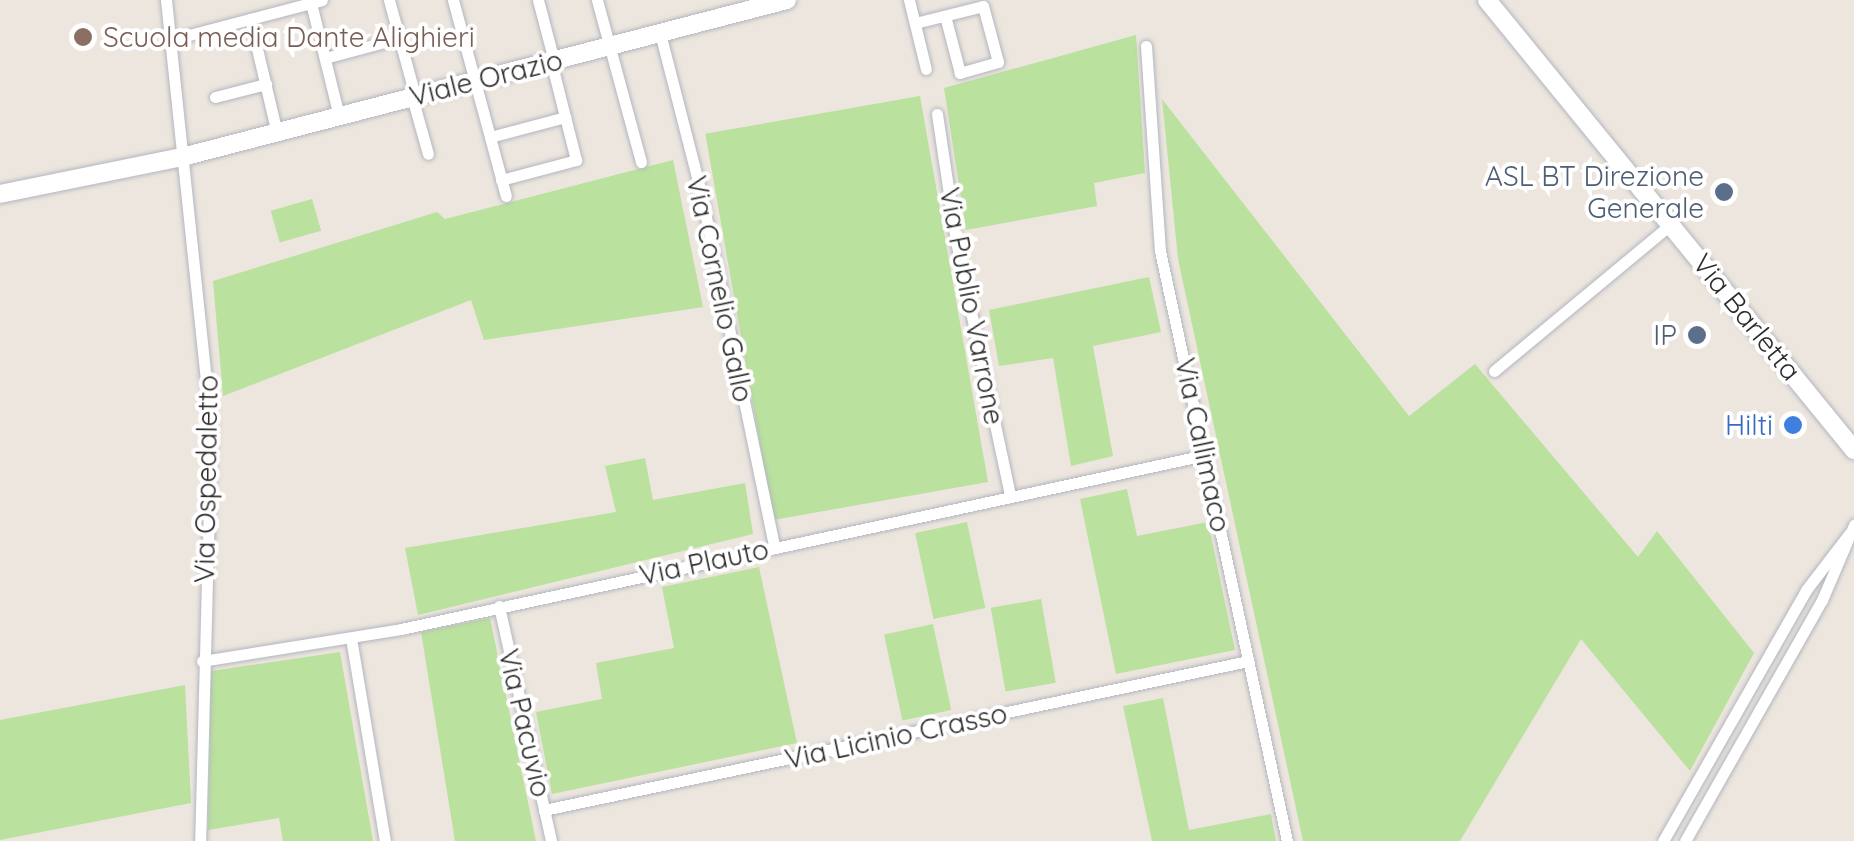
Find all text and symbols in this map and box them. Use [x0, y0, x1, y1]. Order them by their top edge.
place label: Scuola media Dante Alighieri [103, 20, 475, 54]
marker: Scuola media Dante Alighieri [72, 26, 94, 48]
street label: Viale Orazio [406, 43, 566, 113]
place label: ASL BT Direzione Generale [1485, 159, 1704, 225]
street label: Via Cornelio Gallo [680, 173, 760, 405]
marker: ASL BT Direzione Generale [1713, 181, 1735, 203]
street label: Via Publio Varrone [933, 185, 1011, 427]
street label: Via Barletta [1686, 247, 1808, 387]
place label: IP [1653, 318, 1677, 352]
marker: IP [1686, 324, 1708, 346]
street label: Via Callimaco [1168, 355, 1238, 535]
street label: Via Ospedaletto [187, 375, 225, 583]
place label: Hilti [1725, 408, 1773, 442]
marker: Hilti [1782, 414, 1804, 436]
street label: Via Plauto [636, 532, 772, 592]
street label: Via Pacuvio [492, 646, 558, 800]
street label: Via Licinio Crasso [782, 696, 1010, 776]

